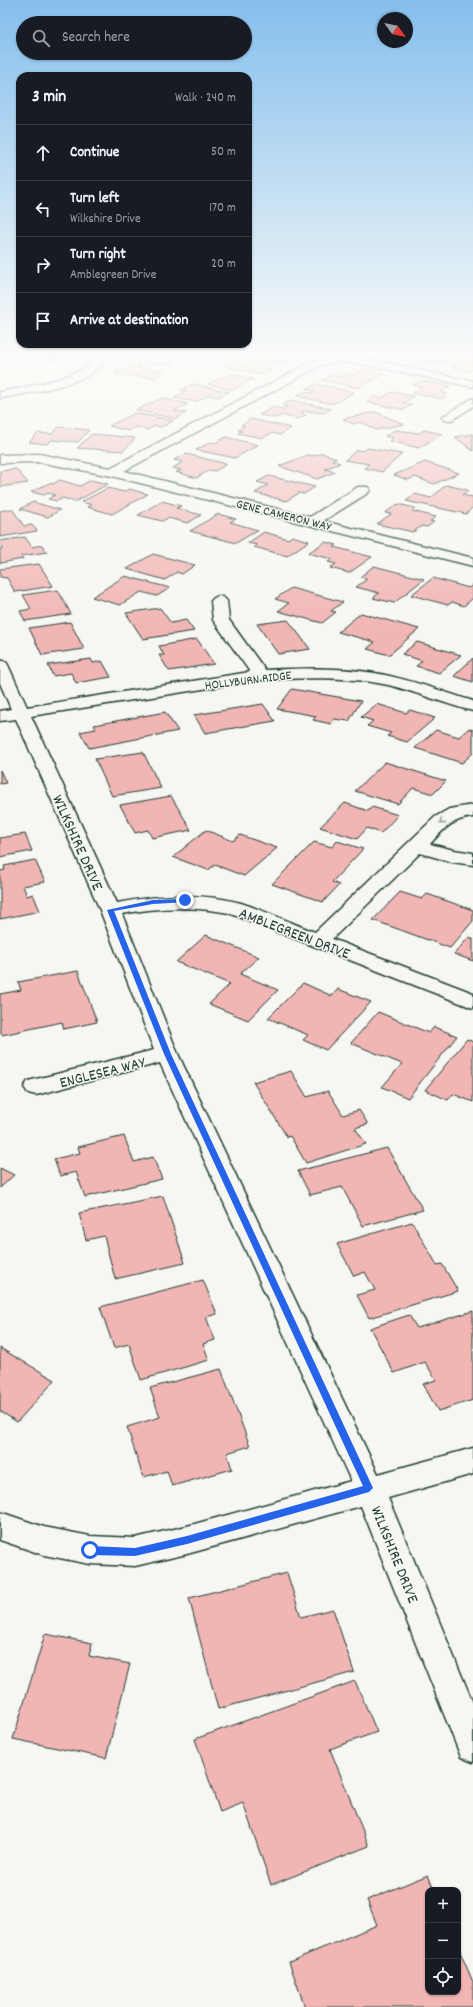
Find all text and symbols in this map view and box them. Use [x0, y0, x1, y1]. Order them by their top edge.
north arrow [377, 12, 413, 48]
search box [16, 16, 252, 60]
icon: search [30, 27, 52, 49]
text: Search here [62, 27, 130, 49]
text: 3 min [32, 86, 66, 110]
text: Walk · 240 m [175, 89, 236, 108]
icon: ahead [32, 142, 54, 164]
text: Continue [70, 142, 119, 164]
text: 50 m [211, 143, 236, 162]
text: Turn left [70, 188, 119, 210]
icon: left [32, 198, 54, 220]
text: 170 m [209, 199, 236, 218]
text: Wilkshire Drive [70, 210, 141, 229]
text: Turn right [70, 244, 126, 266]
icon: right [32, 254, 54, 276]
text: 20 m [211, 255, 236, 274]
text: Amblegreen Drive [70, 266, 156, 285]
icon: arrive [32, 310, 54, 332]
text: Arrive at destination [70, 310, 188, 332]
street label: GENE CAMERON WAY [234, 495, 334, 538]
street label: HOLLYBURN RIDGE [204, 667, 293, 696]
street label: WILKSHIRE DRIVE [45, 791, 108, 895]
one-way arrow [439, 818, 447, 825]
route end [176, 891, 194, 909]
street label: AMBLEGREEN DRIVE [235, 903, 354, 966]
street label: ENGLESEA WAY [57, 1051, 149, 1095]
street label: WILKSHIRE DRIVE [364, 1503, 424, 1608]
route start [81, 1541, 99, 1559]
map controls [425, 1887, 461, 1995]
button: + [425, 1887, 461, 1923]
button: − [425, 1923, 461, 1959]
button: locate [425, 1959, 461, 1995]

